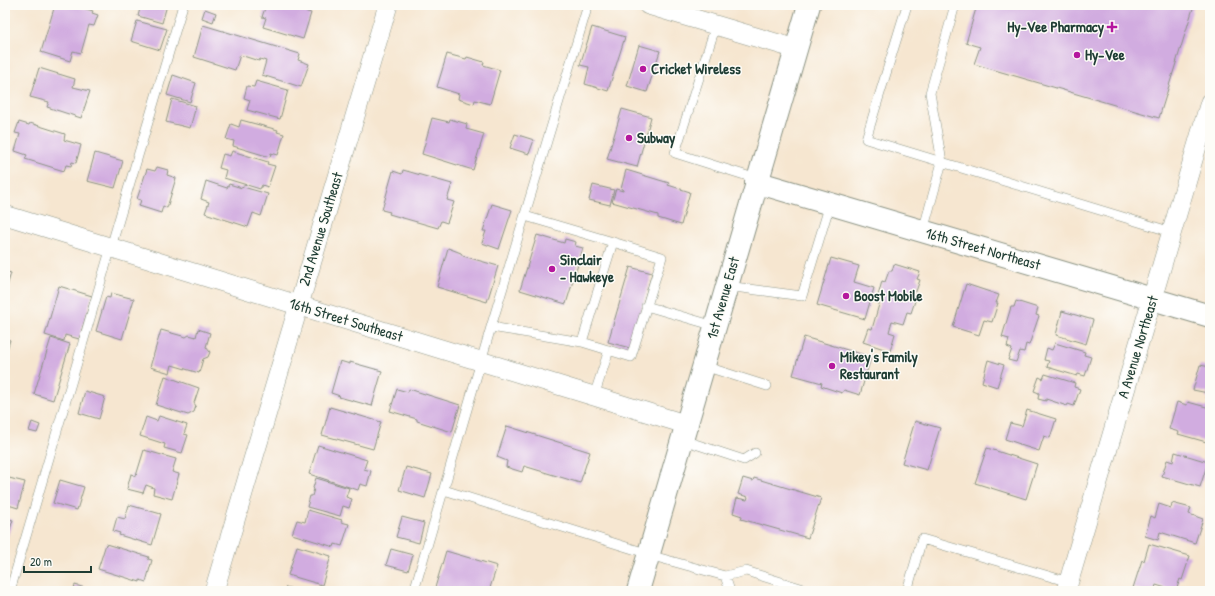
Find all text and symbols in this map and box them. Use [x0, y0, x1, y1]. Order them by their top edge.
place label: Hy-Vee Pharmacy [1007, 16, 1105, 38]
marker: Hy-Vee Pharmacy [1107, 22, 1117, 32]
place label: Hy-Vee [1085, 44, 1125, 66]
marker: Hy-Vee [1072, 50, 1082, 60]
place label: Cricket Wireless [651, 58, 741, 79]
marker: Cricket Wireless [638, 64, 648, 74]
place label: Subway [637, 127, 676, 149]
marker: Subway [624, 133, 634, 143]
street label: 2nd Avenue Southeast [293, 169, 348, 288]
street label: 16th Street Northeast [923, 222, 1044, 275]
place label: Sinclair - Hawkeye [560, 249, 614, 288]
street label: 1st Avenue East [701, 253, 745, 341]
marker: Sinclair - Hawkeye [547, 264, 557, 274]
place label: Boost Mobile [854, 285, 923, 306]
marker: Boost Mobile [841, 291, 851, 301]
street label: 16th Street Southeast [287, 292, 406, 347]
street label: A Avenue Northeast [1112, 292, 1163, 401]
place label: Mikey's Family Restaurant [840, 346, 919, 384]
marker: Mikey's Family Restaurant [827, 361, 837, 371]
scale bar [24, 548, 91, 574]
text: 20 m [30, 553, 52, 570]

